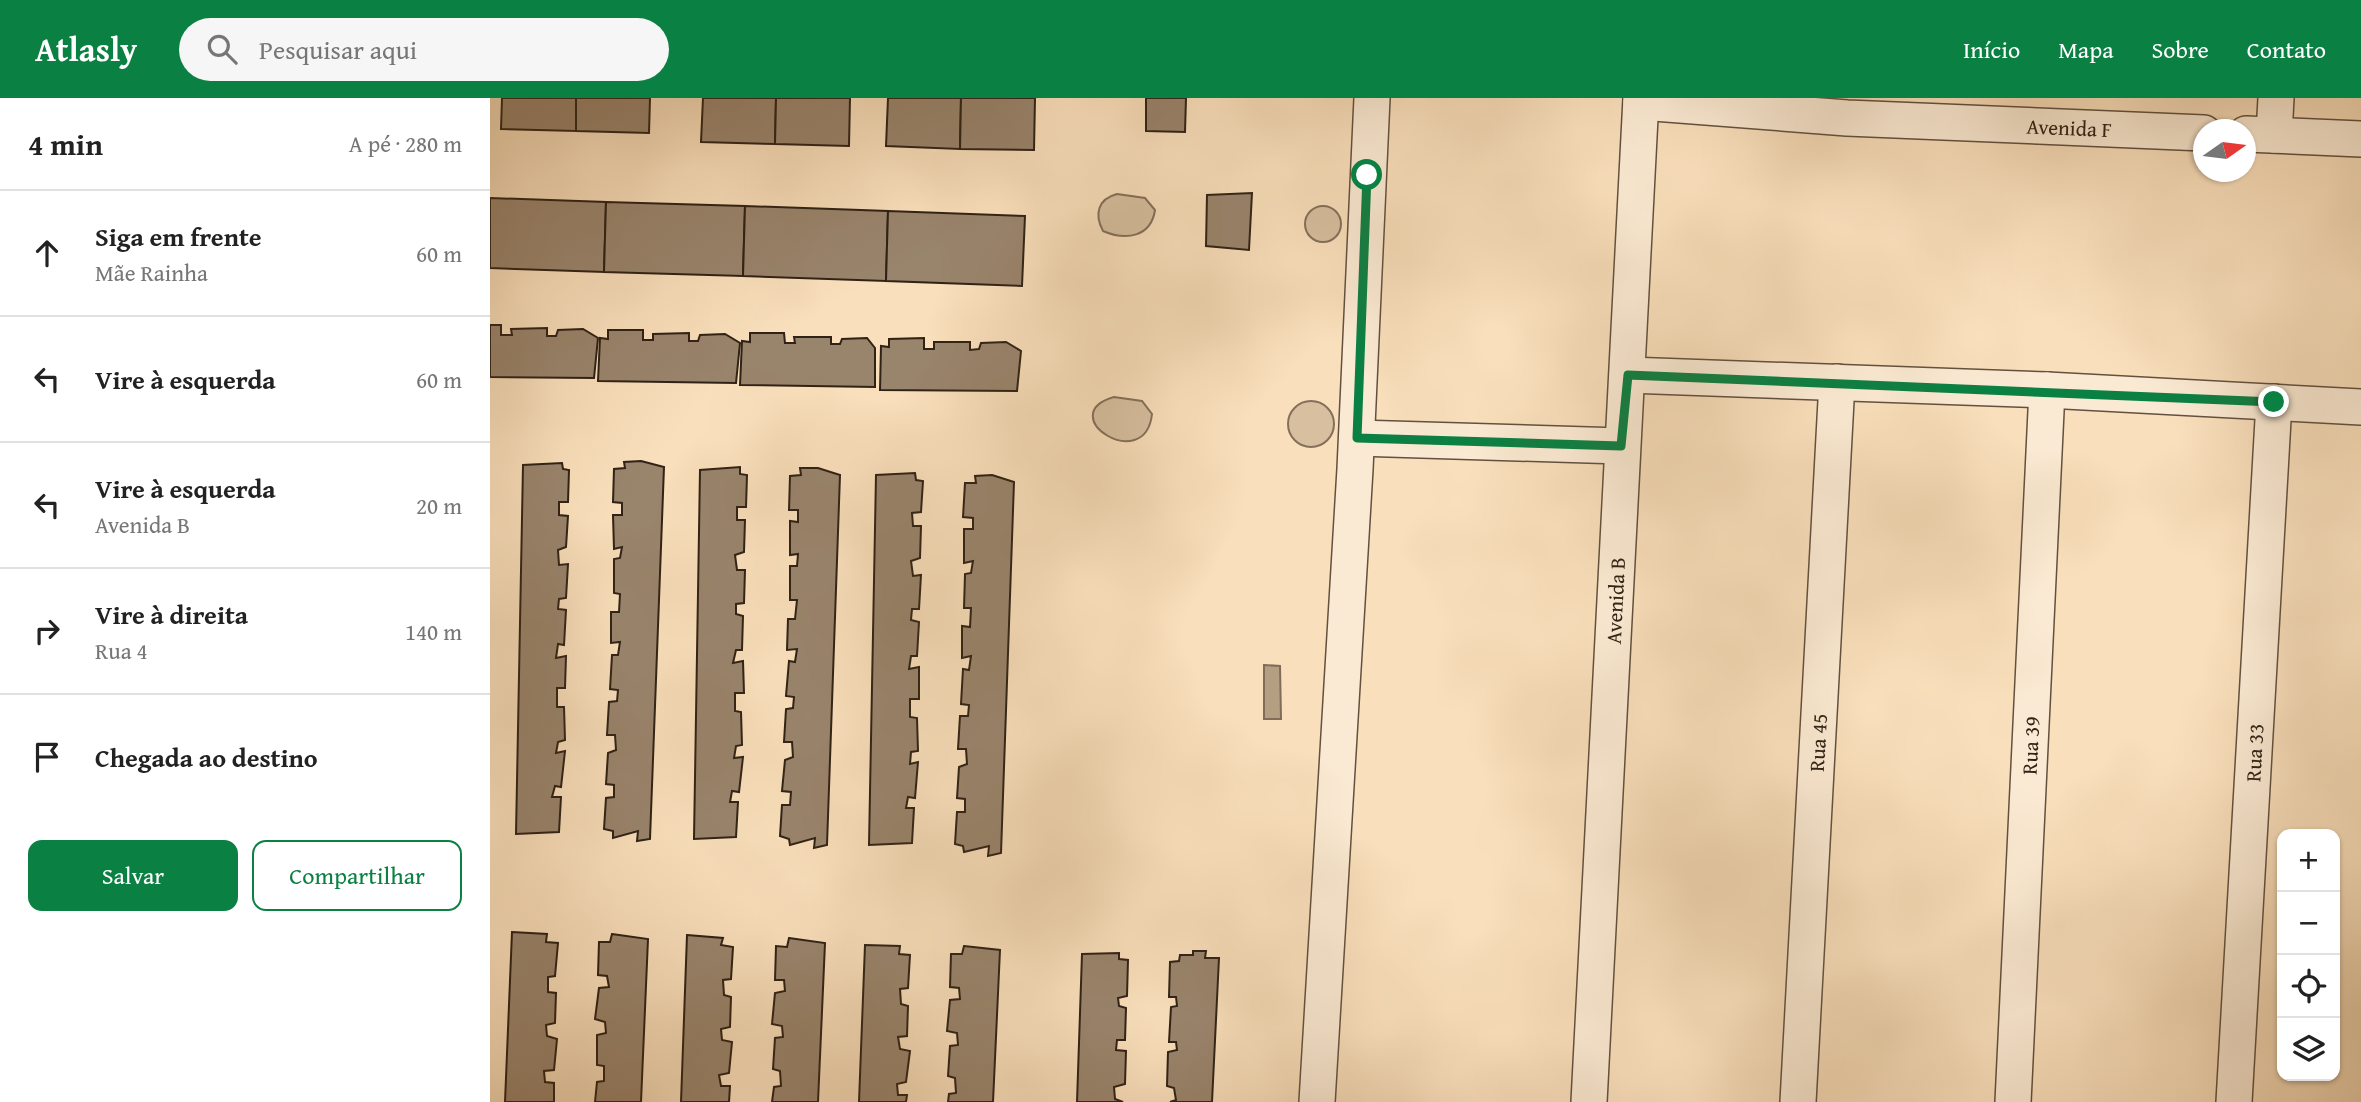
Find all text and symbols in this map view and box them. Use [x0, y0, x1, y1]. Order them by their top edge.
search box [179, 18, 669, 81]
text: Atlasly [35, 25, 137, 73]
icon: search [203, 30, 241, 68]
text: Pesquisar aqui [259, 30, 417, 69]
text: Início [1963, 32, 2020, 67]
text: Mapa [2058, 32, 2114, 67]
text: Sobre [2152, 32, 2209, 67]
text: Contato [2247, 32, 2326, 67]
street label: Avenida F [2026, 110, 2112, 145]
north arrow [2193, 119, 2256, 182]
text: 4 min [28, 122, 103, 166]
text: A pé · 280 m [349, 127, 462, 160]
route start [1351, 159, 1382, 190]
text: Siga em frente [95, 217, 262, 256]
icon: ahead [28, 234, 66, 272]
text: 60 m [416, 237, 462, 270]
text: Mãe Rainha [95, 256, 208, 289]
icon: left [28, 360, 66, 398]
text: Vire à esquerda [95, 360, 276, 399]
text: 60 m [416, 363, 462, 396]
route end [2258, 386, 2289, 417]
text: Vire à esquerda [95, 469, 276, 508]
icon: left [28, 486, 66, 524]
text: 20 m [416, 489, 462, 522]
text: Avenida B [95, 508, 190, 541]
street label: Avenida B [1597, 556, 1633, 645]
text: Vire à direita [95, 595, 248, 634]
icon: right [28, 612, 66, 650]
text: 140 m [405, 615, 462, 648]
text: Rua 4 [95, 634, 148, 667]
street label: Rua 45 [1800, 713, 1835, 772]
street label: Rua 39 [2013, 716, 2047, 775]
street label: Rua 33 [2237, 723, 2271, 783]
icon: arrive [28, 738, 66, 776]
text: Chegada ao destino [95, 738, 318, 777]
map controls [2277, 829, 2340, 1081]
button: + [2277, 829, 2340, 892]
button: Salvar [28, 840, 238, 911]
button: Compartilhar [252, 840, 462, 911]
button: − [2277, 892, 2340, 955]
button: locate [2277, 955, 2340, 1018]
button: layers [2277, 1018, 2340, 1081]

